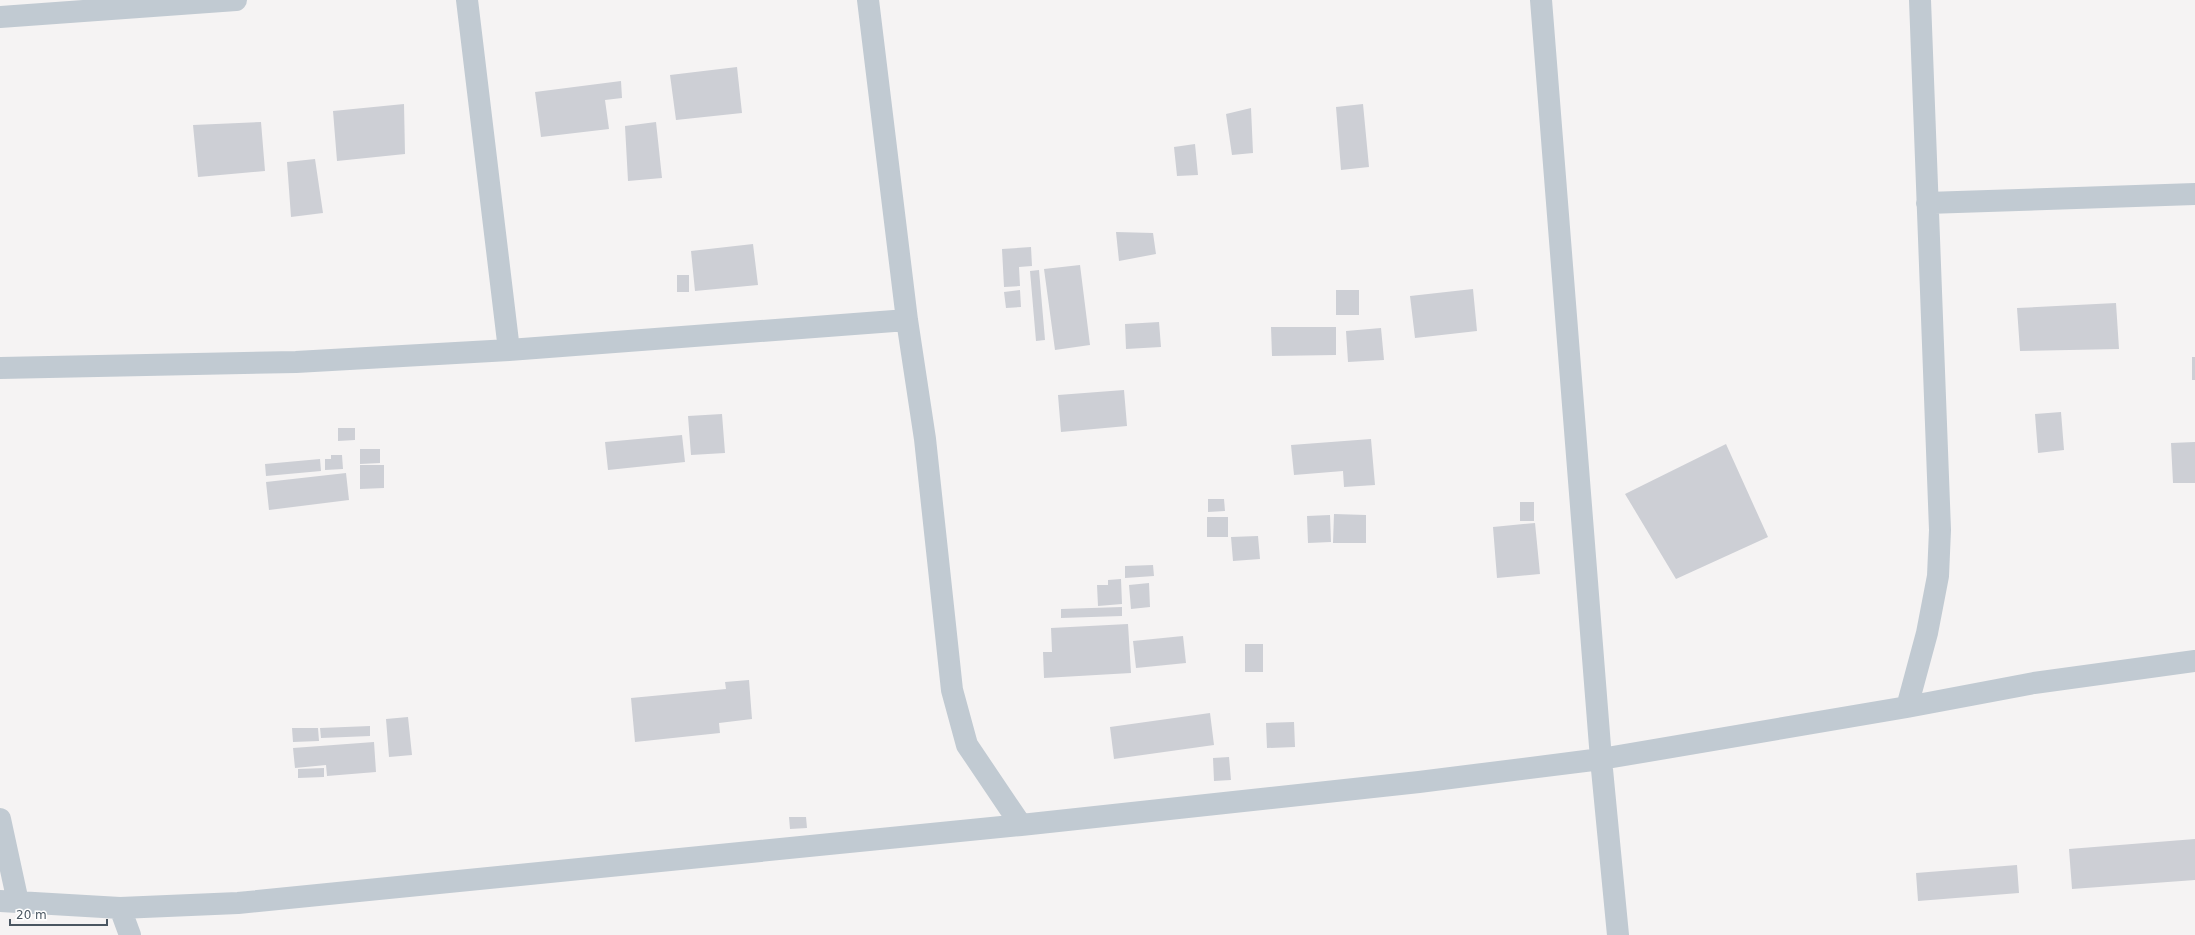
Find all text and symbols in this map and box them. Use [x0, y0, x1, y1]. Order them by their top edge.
scale bar [10, 901, 107, 927]
text: 20 m [16, 908, 47, 922]

